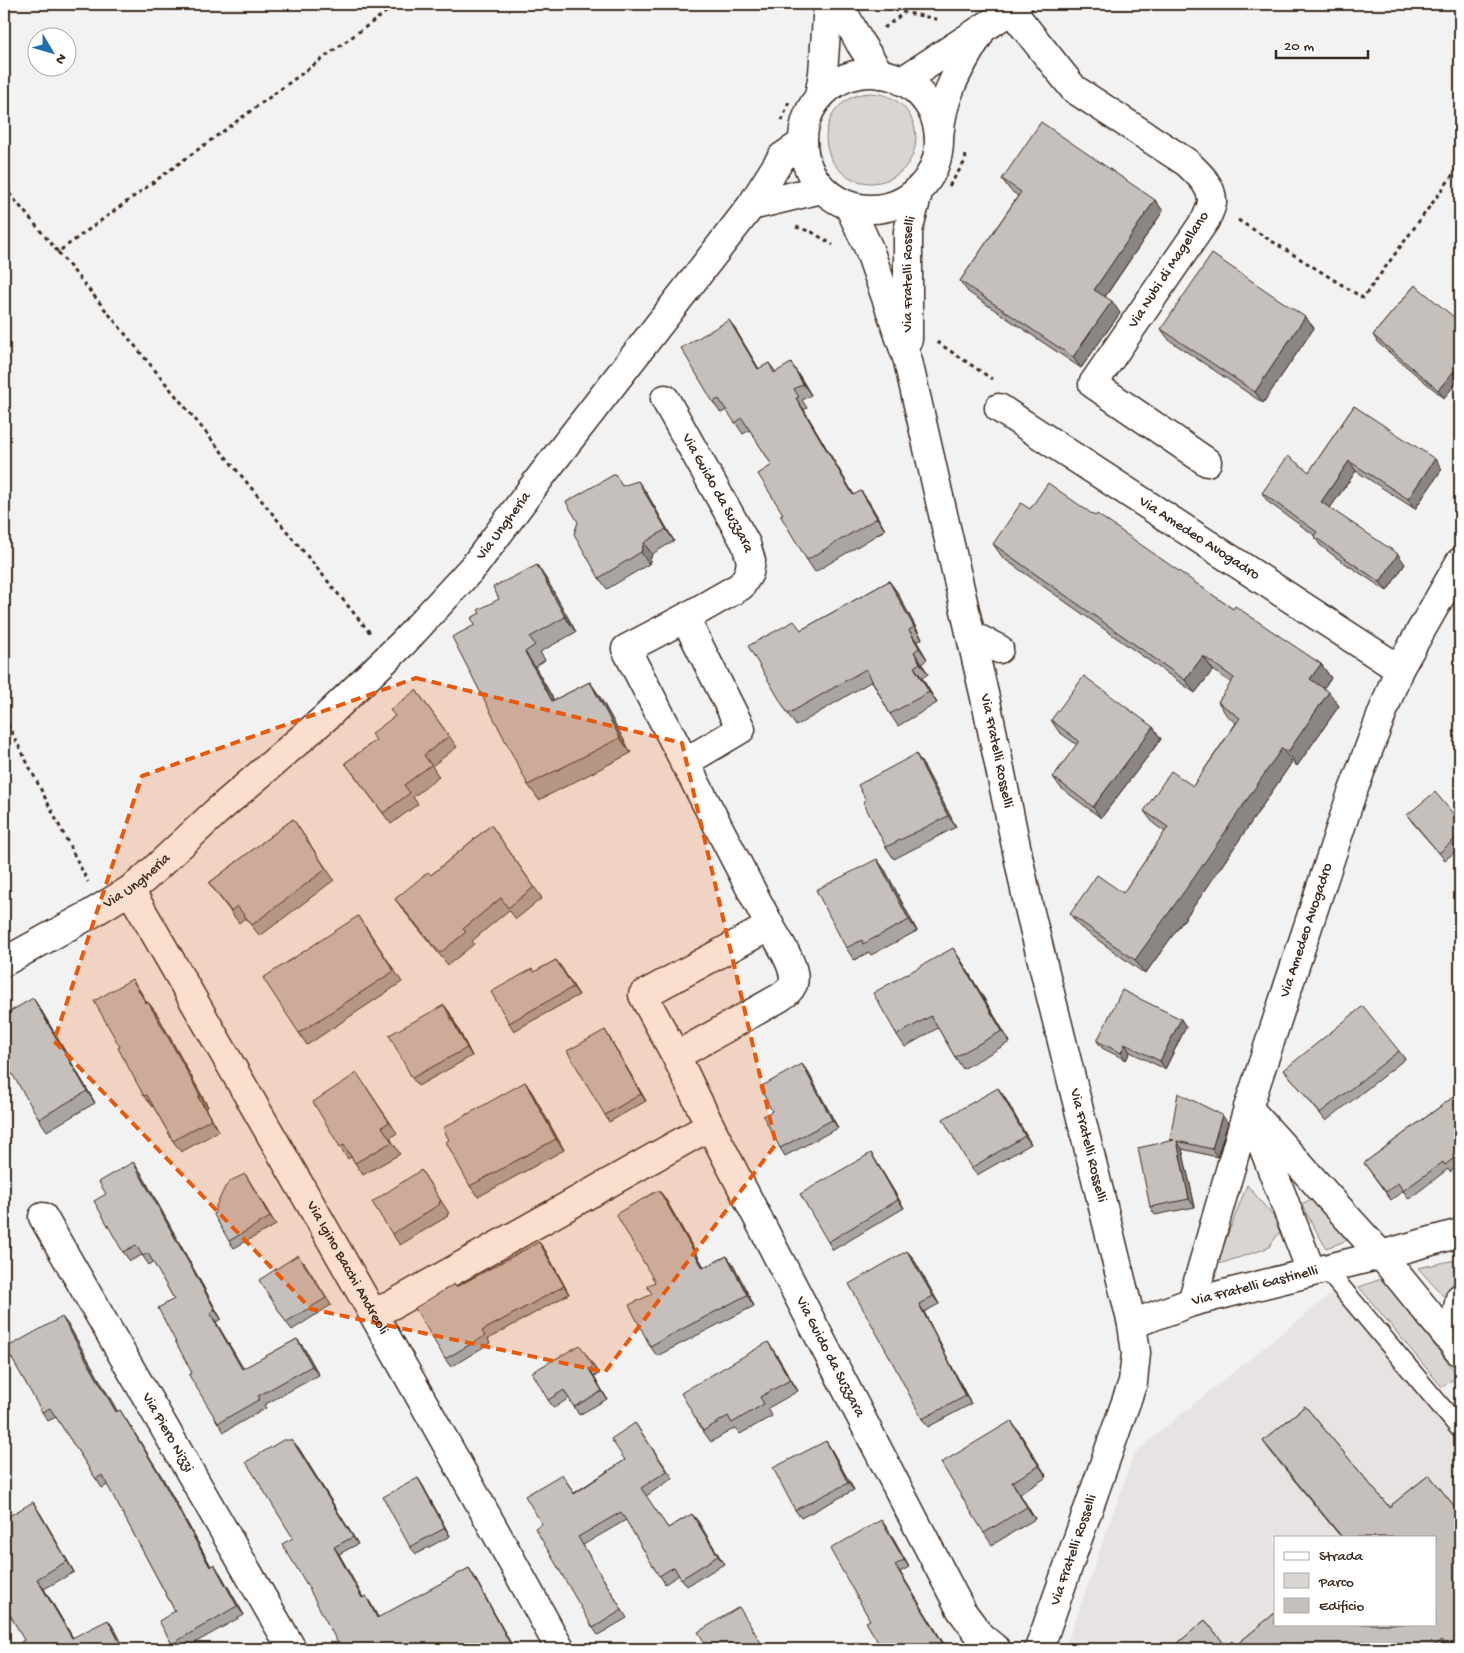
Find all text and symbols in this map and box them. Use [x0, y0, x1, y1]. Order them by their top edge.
north arrow [28, 28, 78, 78]
scale bar [1276, 28, 1369, 60]
text: 20 m [1284, 38, 1314, 56]
text: N [51, 50, 70, 67]
street label: Via Nubi di Magellano [1124, 208, 1214, 333]
street label: Via Fratelli Rosselli [899, 214, 921, 333]
street label: Via Guido da Suzzara [677, 430, 757, 555]
street label: Via Ungheria [472, 488, 536, 565]
street label: Via Amedeo Avogadro [1134, 492, 1263, 585]
street label: Via Fratelli Rosselli [975, 691, 1017, 810]
street label: Via Ungheria [99, 849, 175, 914]
street label: Via Amedeo Avogadro [1276, 861, 1337, 1001]
street label: Via Fratelli Rosselli [1065, 1086, 1111, 1204]
street label: Via Igino Bacchi Andreoli [301, 1197, 392, 1338]
street label: Via Fratelli Gastinelli [1189, 1262, 1320, 1311]
street label: Via Guido da Suzzara [791, 1293, 869, 1421]
street label: Via Piero Nizzi [137, 1389, 197, 1476]
street label: Via Fratelli Rosselli [1046, 1492, 1101, 1609]
legend [1274, 1536, 1436, 1626]
text: Strada [1319, 1548, 1364, 1566]
text: Parco [1318, 1574, 1354, 1592]
text: Edificio [1319, 1598, 1365, 1616]

